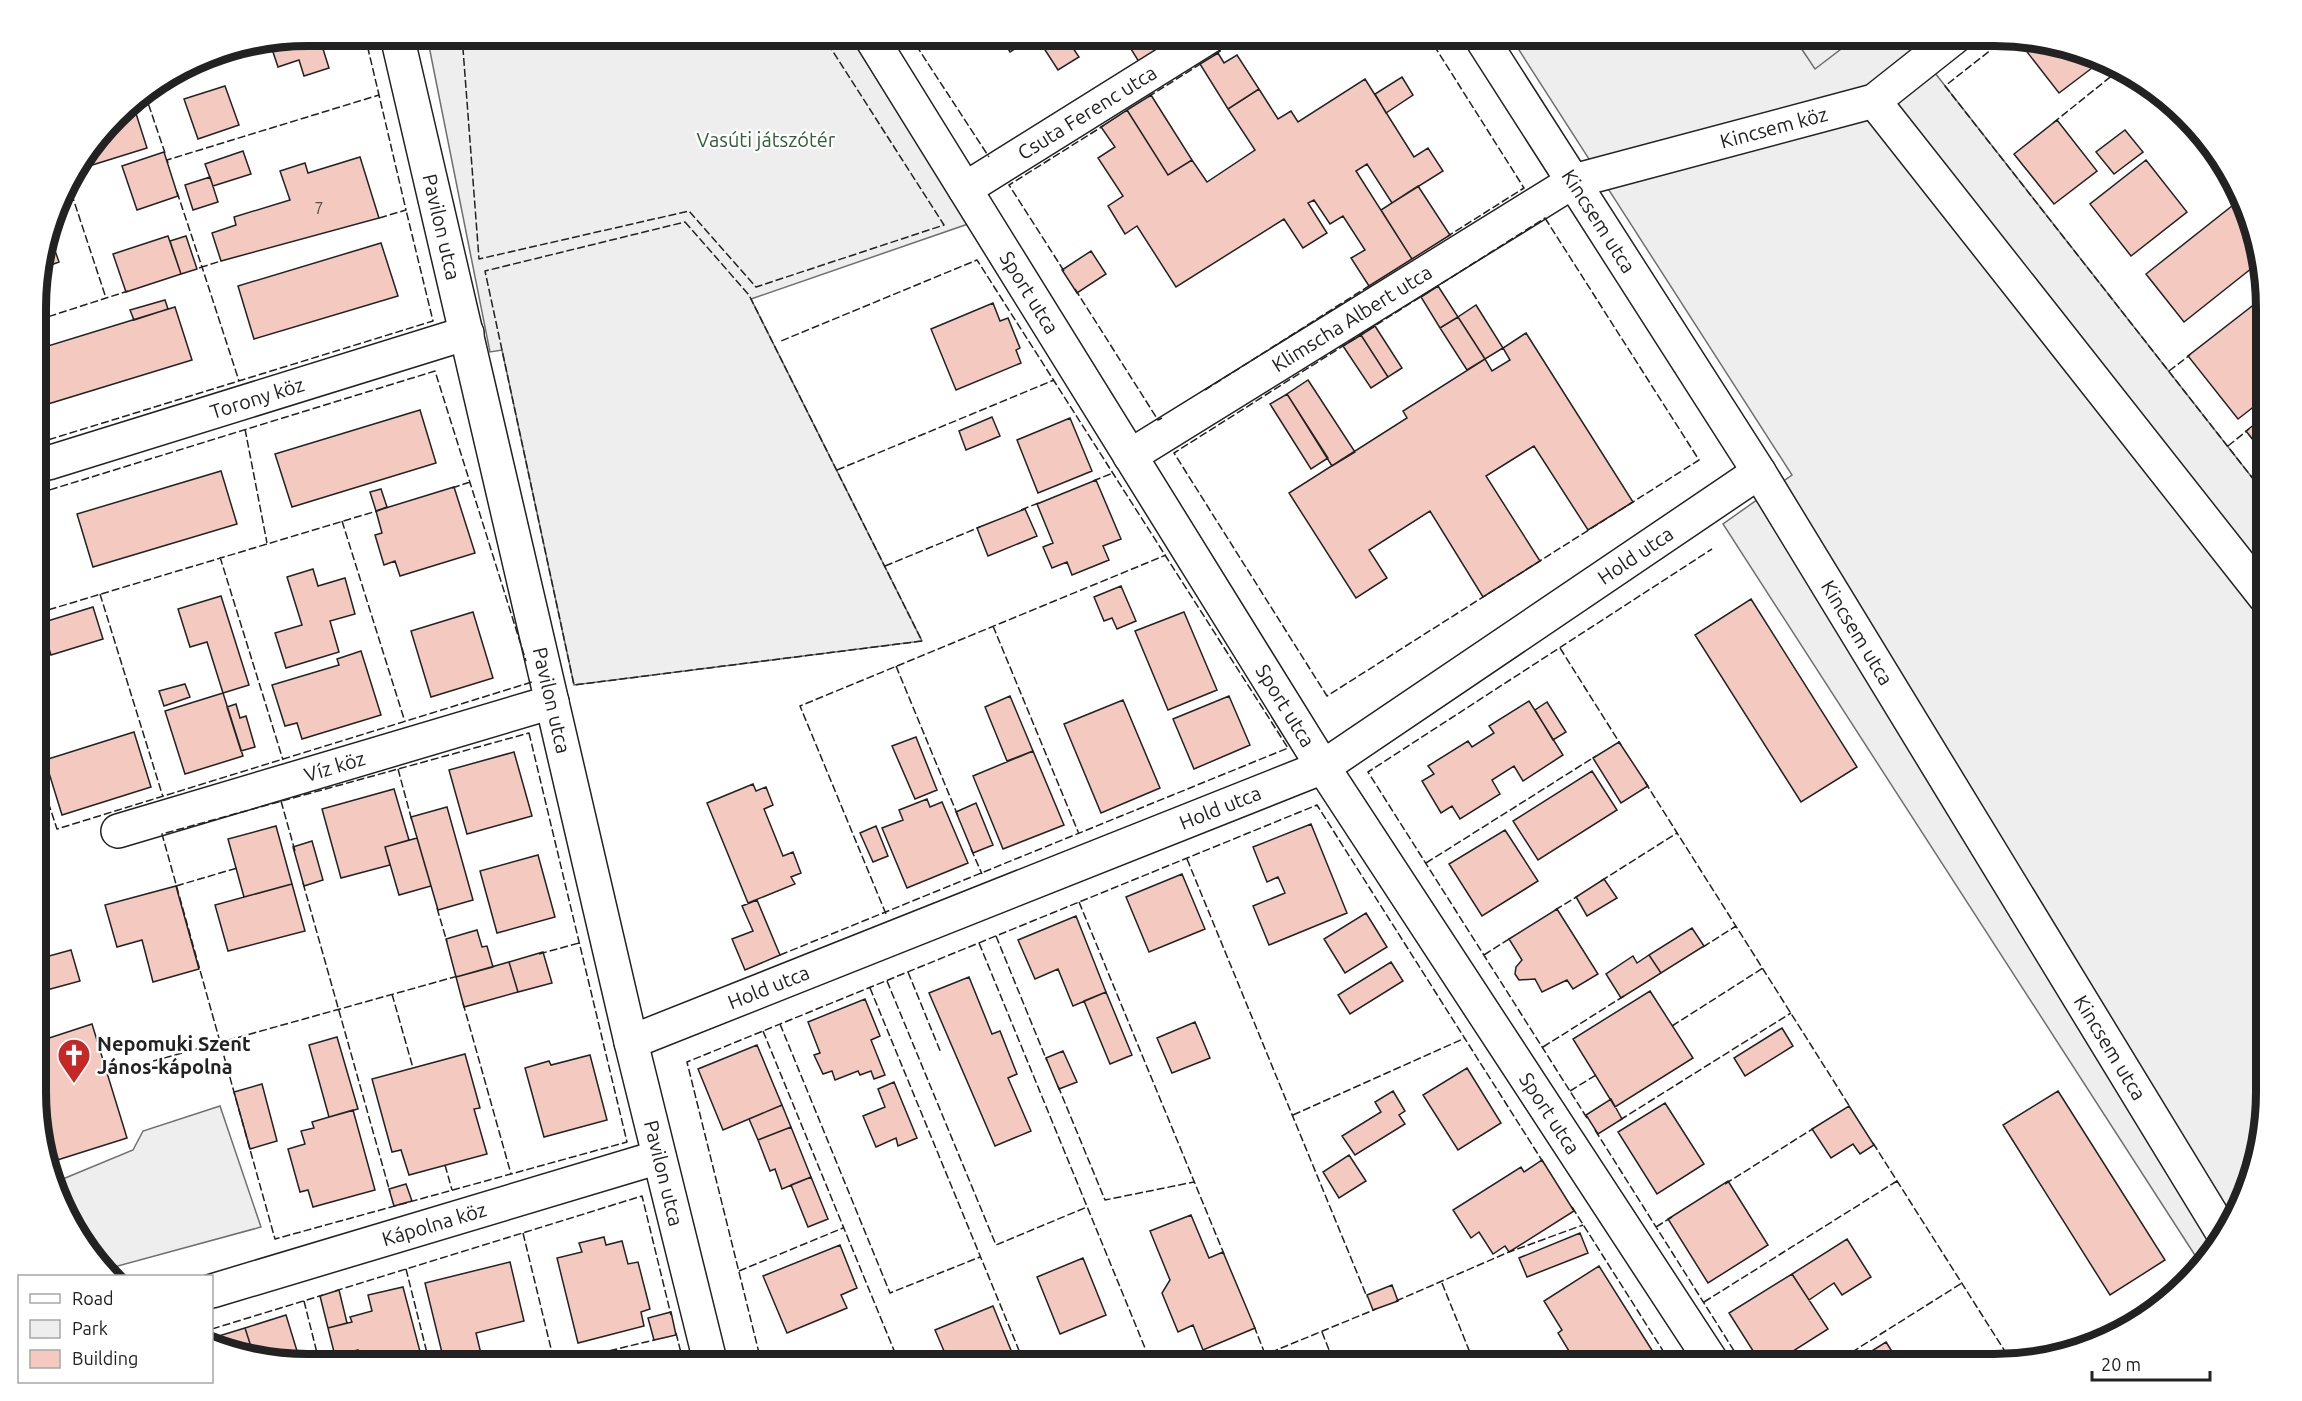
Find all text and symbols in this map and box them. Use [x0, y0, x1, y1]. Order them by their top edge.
street label: Csuta Ferenc utca [1013, 60, 1161, 164]
street label: Kincsem köz [1717, 102, 1830, 153]
park label: Vasúti játszótér [697, 128, 836, 151]
street label: Kincsem utca [1557, 165, 1641, 277]
street label: Pavilon utca [418, 171, 465, 282]
house number: 7 [314, 199, 324, 217]
street label: Sport utca [995, 247, 1064, 338]
street label: Klimscha Albert utca [1267, 260, 1436, 376]
street label: Torony köz [207, 372, 307, 423]
street label: Hold utca [1593, 522, 1677, 589]
street label: Kincsem utca [1817, 576, 1898, 689]
street label: Pavilon utca [529, 645, 575, 756]
street label: Sport utca [1251, 660, 1320, 751]
street label: Víz köz [301, 746, 368, 786]
street label: Hold utca [1176, 781, 1264, 834]
street label: Hold utca [724, 960, 813, 1013]
street label: Kincsem utca [2070, 991, 2151, 1104]
place label: Nepomuki Szent János-kápolna [97, 1032, 251, 1078]
church icon: Nepomuki Szent János-kápolna [56, 1037, 92, 1084]
street label: Sport utca [1515, 1068, 1585, 1158]
street label: Pavilon utca [640, 1118, 688, 1228]
street label: Kápolna köz [379, 1197, 489, 1250]
legend [18, 1275, 213, 1383]
text: Road [72, 1288, 114, 1308]
text: Park [72, 1318, 108, 1338]
scale bar [2092, 1344, 2210, 1382]
text: Building [72, 1348, 138, 1368]
text: 20 m [2101, 1354, 2141, 1374]

